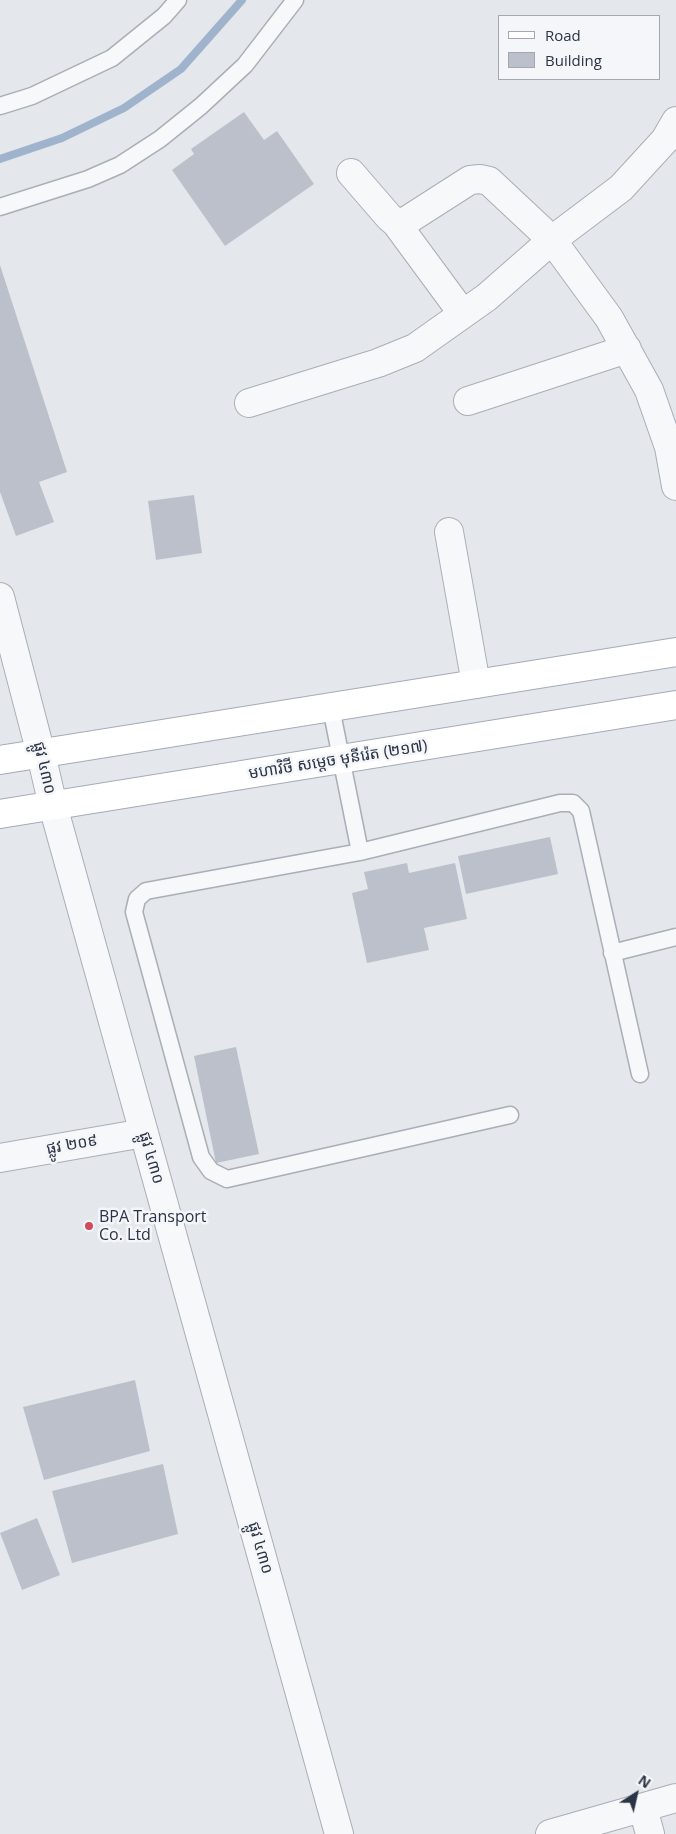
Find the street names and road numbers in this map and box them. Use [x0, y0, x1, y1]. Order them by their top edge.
street label: មហាវិថី សម្តេច មុនីរ៉េត (២១៧) [247, 736, 429, 784]
street label: ផ្លូវ ៤៣០ [29, 740, 59, 796]
street label: ផ្លូវ ៤៣០ [134, 1130, 168, 1186]
street label: ផ្លូវ ២០៩ [45, 1131, 99, 1159]
street label: ផ្លូវ ៤៣០ [243, 1520, 277, 1576]

